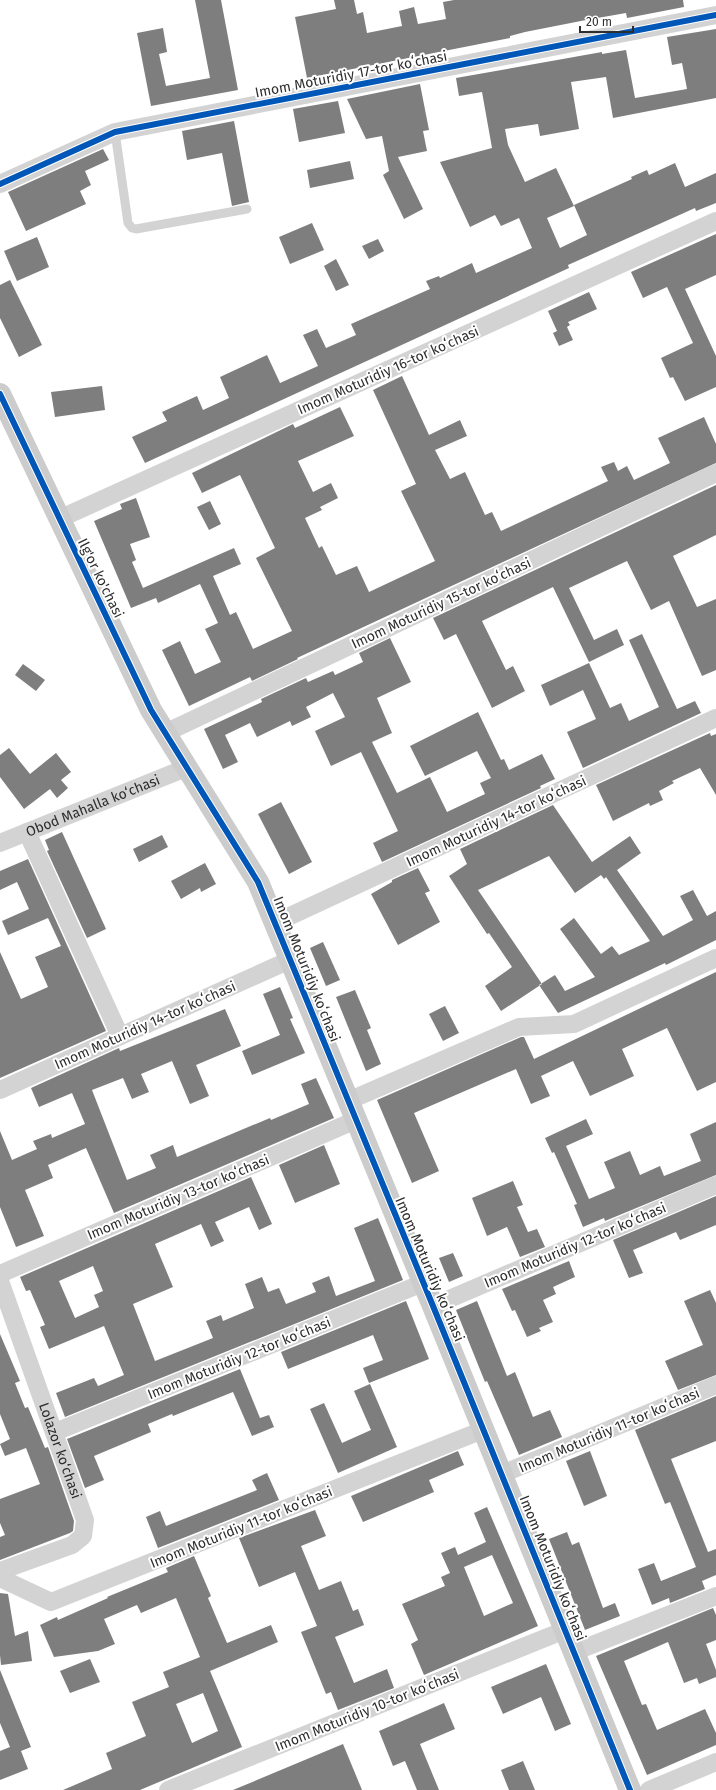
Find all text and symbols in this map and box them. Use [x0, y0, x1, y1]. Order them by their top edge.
scale bar [580, 8, 633, 34]
text: 20 m [586, 15, 612, 29]
street label: Imom Moturidiy 17-tor koʻchasi [254, 47, 449, 101]
street label: Imom Moturidiy 16-tor koʻchasi [295, 323, 482, 418]
street label: Ilg'or ko'chasi [74, 536, 127, 621]
street label: Imom Moturidiy 15-tor koʻchasi [349, 554, 534, 653]
street label: Obod Mahalla ko‘chasi [23, 771, 162, 841]
street label: Imom Moturidiy 14-tor koʻchasi [403, 772, 589, 871]
street label: Imom Moturidiy koʻchasi [270, 894, 344, 1044]
street label: Imom Moturidiy 14-tor koʻchasi [52, 978, 239, 1073]
street label: Imom Moturidiy 13-tor koʻchasi [85, 1151, 272, 1244]
street label: Imom Moturidiy koʻchasi [391, 1194, 468, 1344]
street label: Imom Moturidiy 12-tor koʻchasi [482, 1199, 669, 1292]
street label: Imom Moturidiy 12-tor koʻchasi [145, 1314, 333, 1403]
street label: Imom Moturidiy 11-tor koʻchasi [516, 1385, 702, 1476]
street label: Lolazor ko‘chasi [35, 1400, 85, 1501]
street label: Imom Moturidiy 11-tor koʻchasi [148, 1483, 335, 1572]
street label: Imom Moturidiy koʻchasi [516, 1493, 590, 1643]
street label: Imom Moturidiy 10-tor koʻchasi [273, 1666, 462, 1755]

